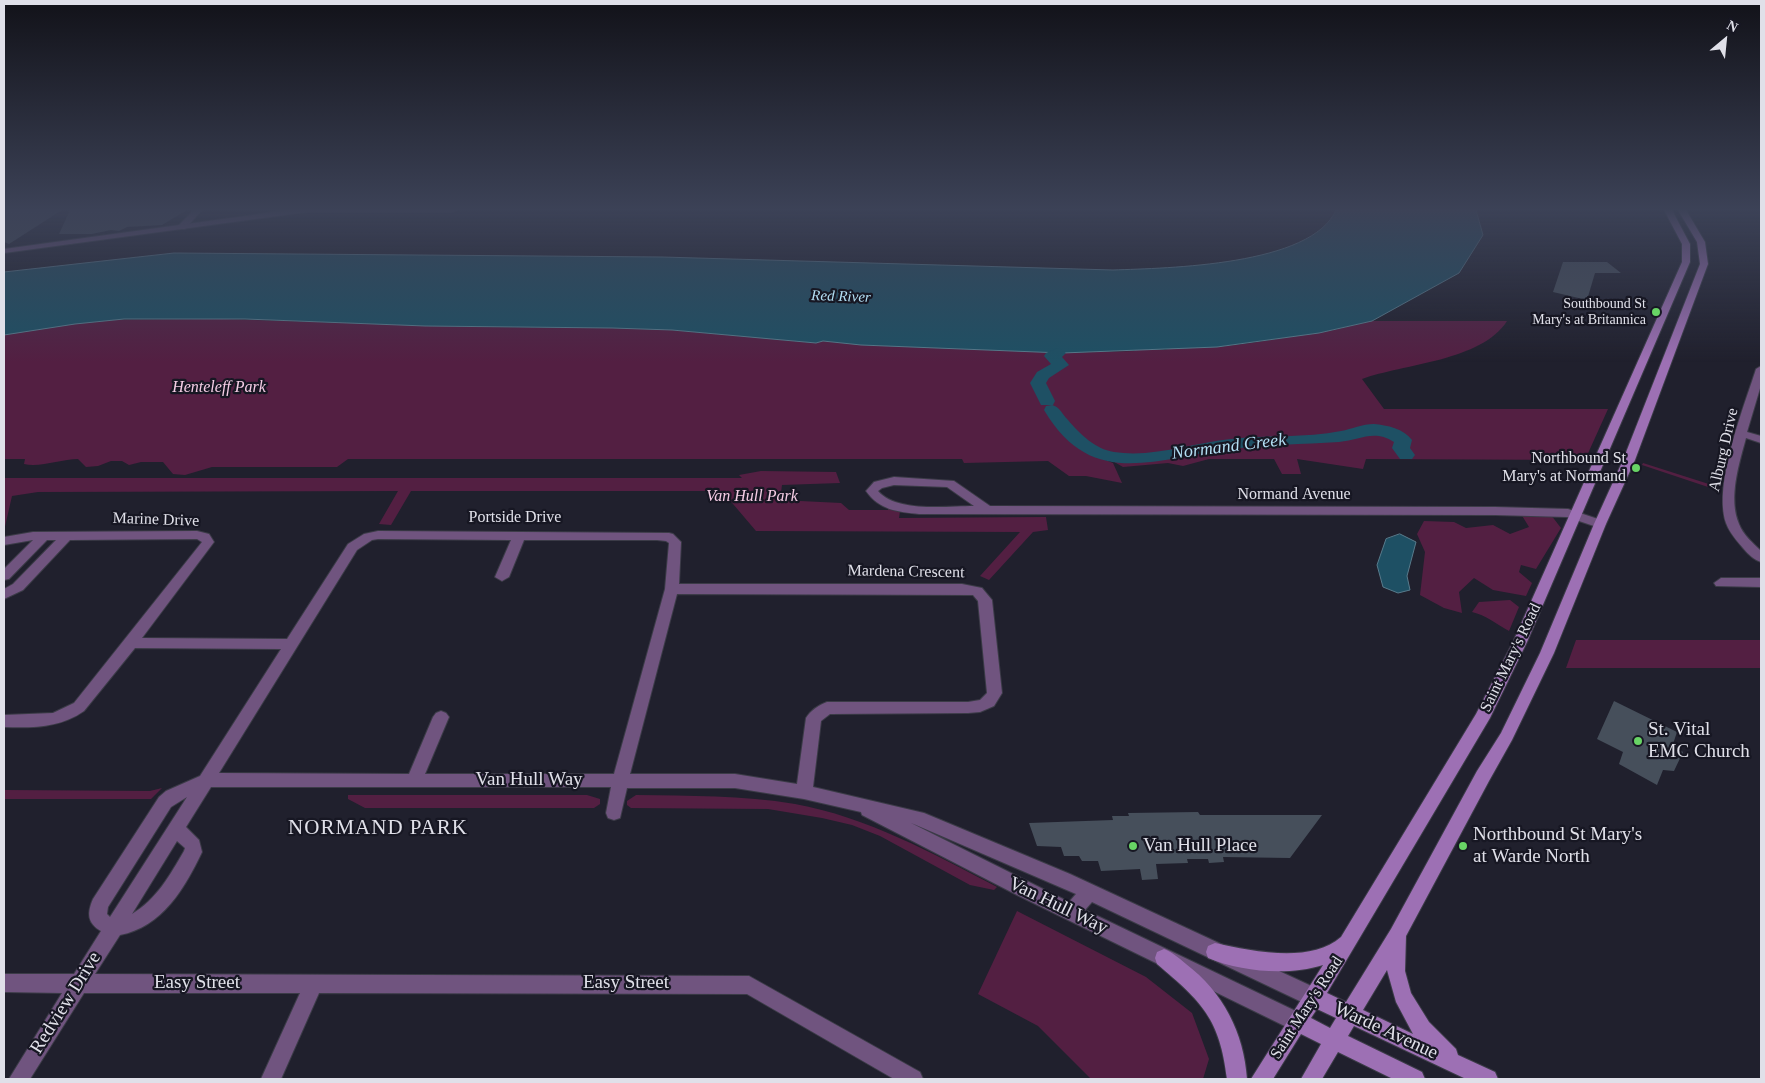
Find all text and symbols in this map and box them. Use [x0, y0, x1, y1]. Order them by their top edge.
north arrow [1700, 15, 1750, 65]
text: N [1724, 17, 1740, 35]
water label: Red River [811, 287, 871, 307]
place label: Southbound St Mary's at Britannica [1532, 296, 1646, 328]
marker: Southbound St Mary's at Britannica [1650, 306, 1662, 318]
park label: Henteleff Park [172, 378, 266, 398]
street label: Alburg Drive [1705, 406, 1743, 494]
water label: Normand Creek [1171, 429, 1287, 465]
place label: Northbound St Mary's at Normand [1502, 449, 1626, 487]
marker: Northbound St Mary's at Normand [1630, 462, 1642, 474]
street label: Normand Avenue [1238, 485, 1350, 505]
park label: Van Hull Park [706, 487, 798, 507]
street label: Portside Drive [469, 508, 561, 528]
street label: Marine Drive [112, 509, 200, 531]
street label: Mardena Crescent [847, 561, 965, 583]
street label: Saint Mary's Road [1476, 601, 1546, 715]
place label: St. Vital EMC Church [1648, 719, 1750, 763]
marker: St. Vital EMC Church [1632, 735, 1644, 747]
street label: Van Hull Way [475, 769, 583, 791]
district label: NORMAND PARK [287, 815, 469, 841]
place label: Northbound St Mary's at Warde North [1473, 824, 1642, 868]
place label: Van Hull Place [1143, 835, 1257, 857]
marker: Van Hull Place [1127, 840, 1139, 852]
marker: Northbound St Mary's at Warde North [1457, 840, 1469, 852]
street label: Van Hull Way [1005, 872, 1111, 940]
street label: Redview Drive [26, 948, 106, 1058]
street label: Saint Mary's Road [1267, 953, 1347, 1063]
street label: Easy Street [154, 972, 240, 994]
street label: Easy Street [583, 972, 669, 994]
street label: Warde Avenue [1331, 997, 1441, 1065]

